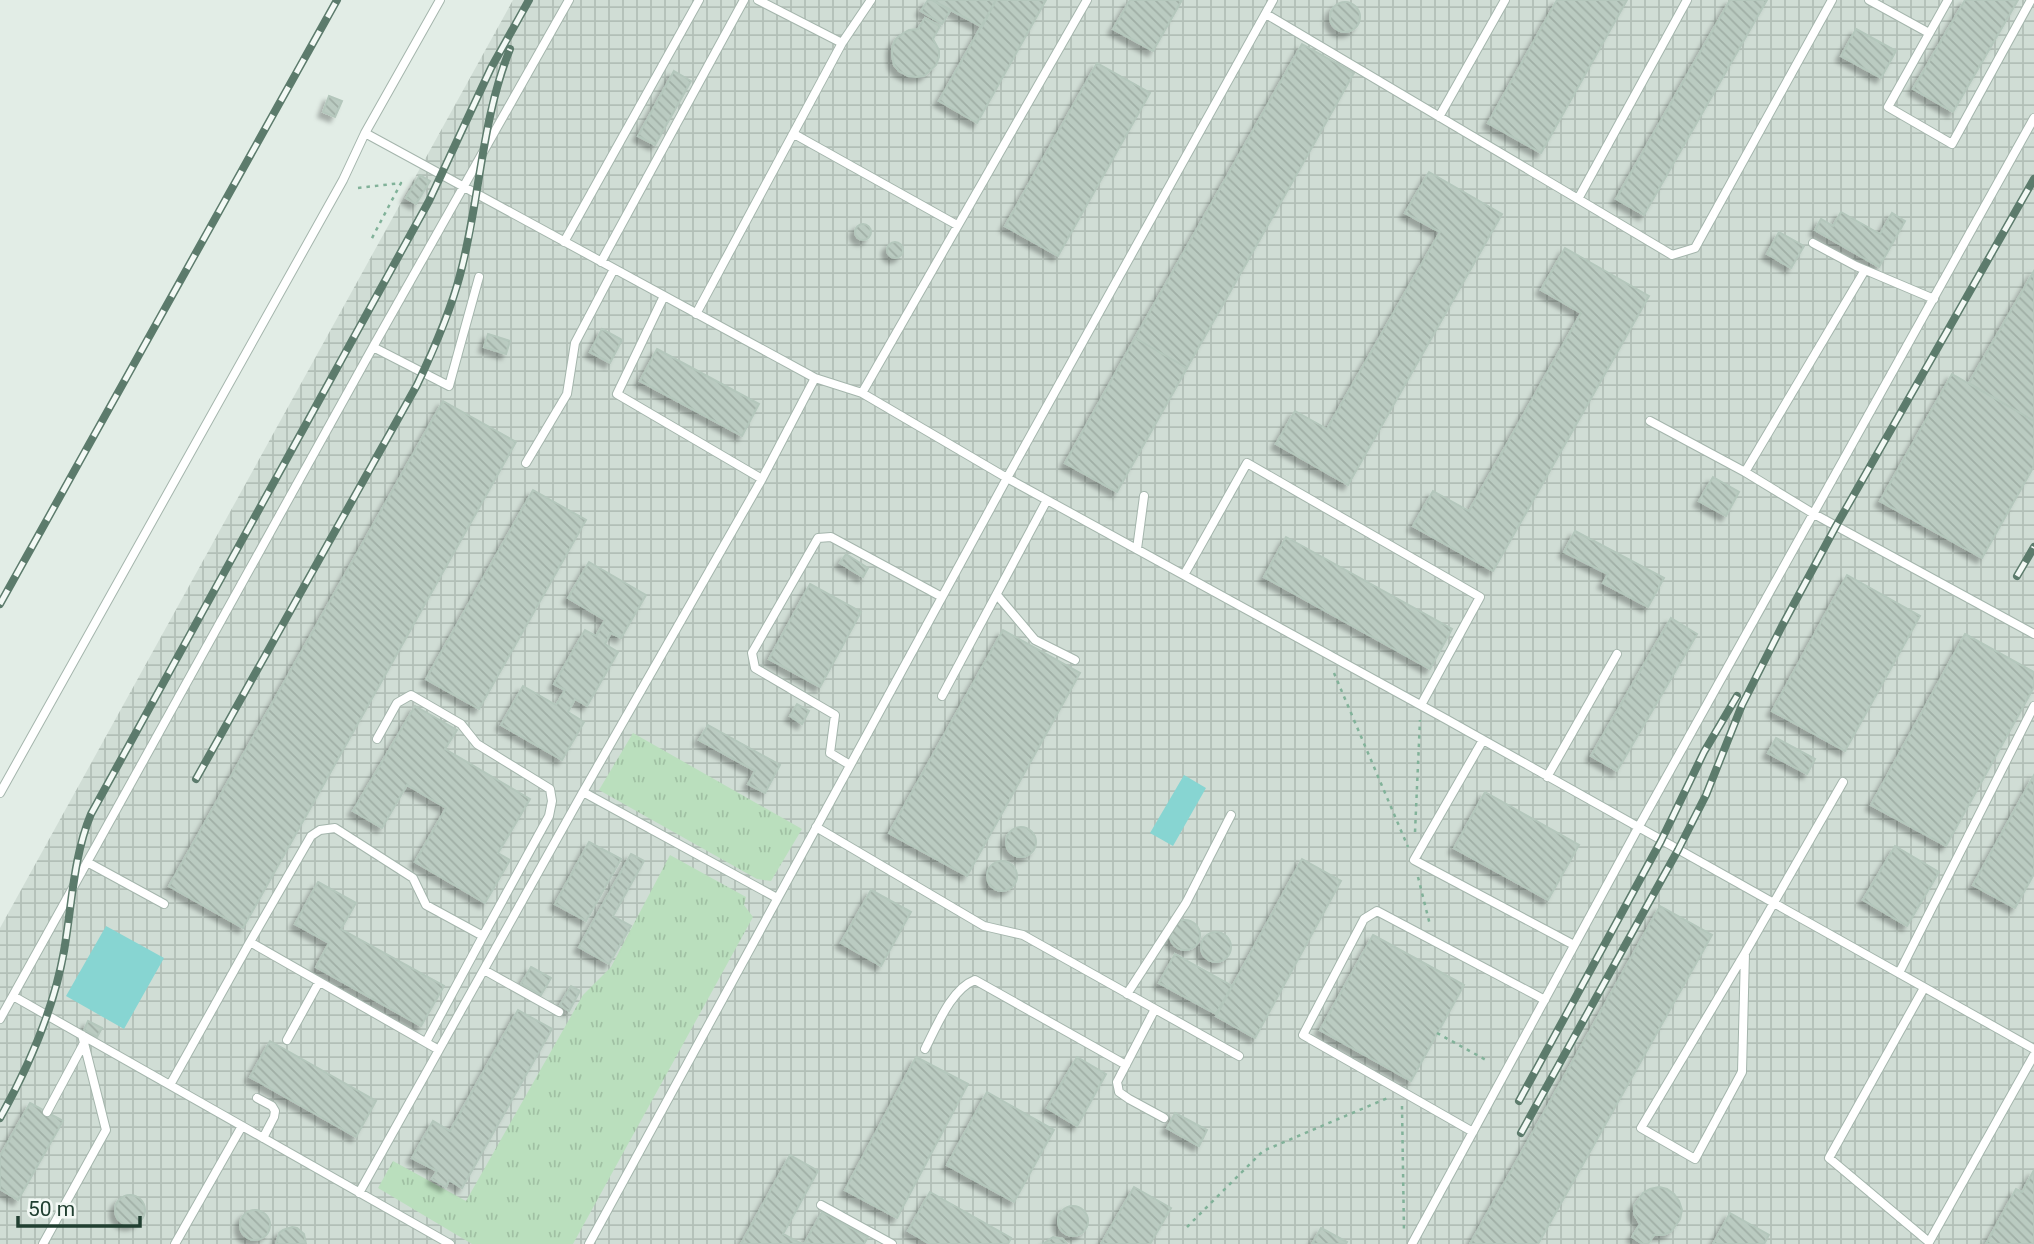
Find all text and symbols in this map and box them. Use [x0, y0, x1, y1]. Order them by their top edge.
scale bar [18, 1184, 140, 1228]
text: 50 m [28, 1197, 75, 1221]

